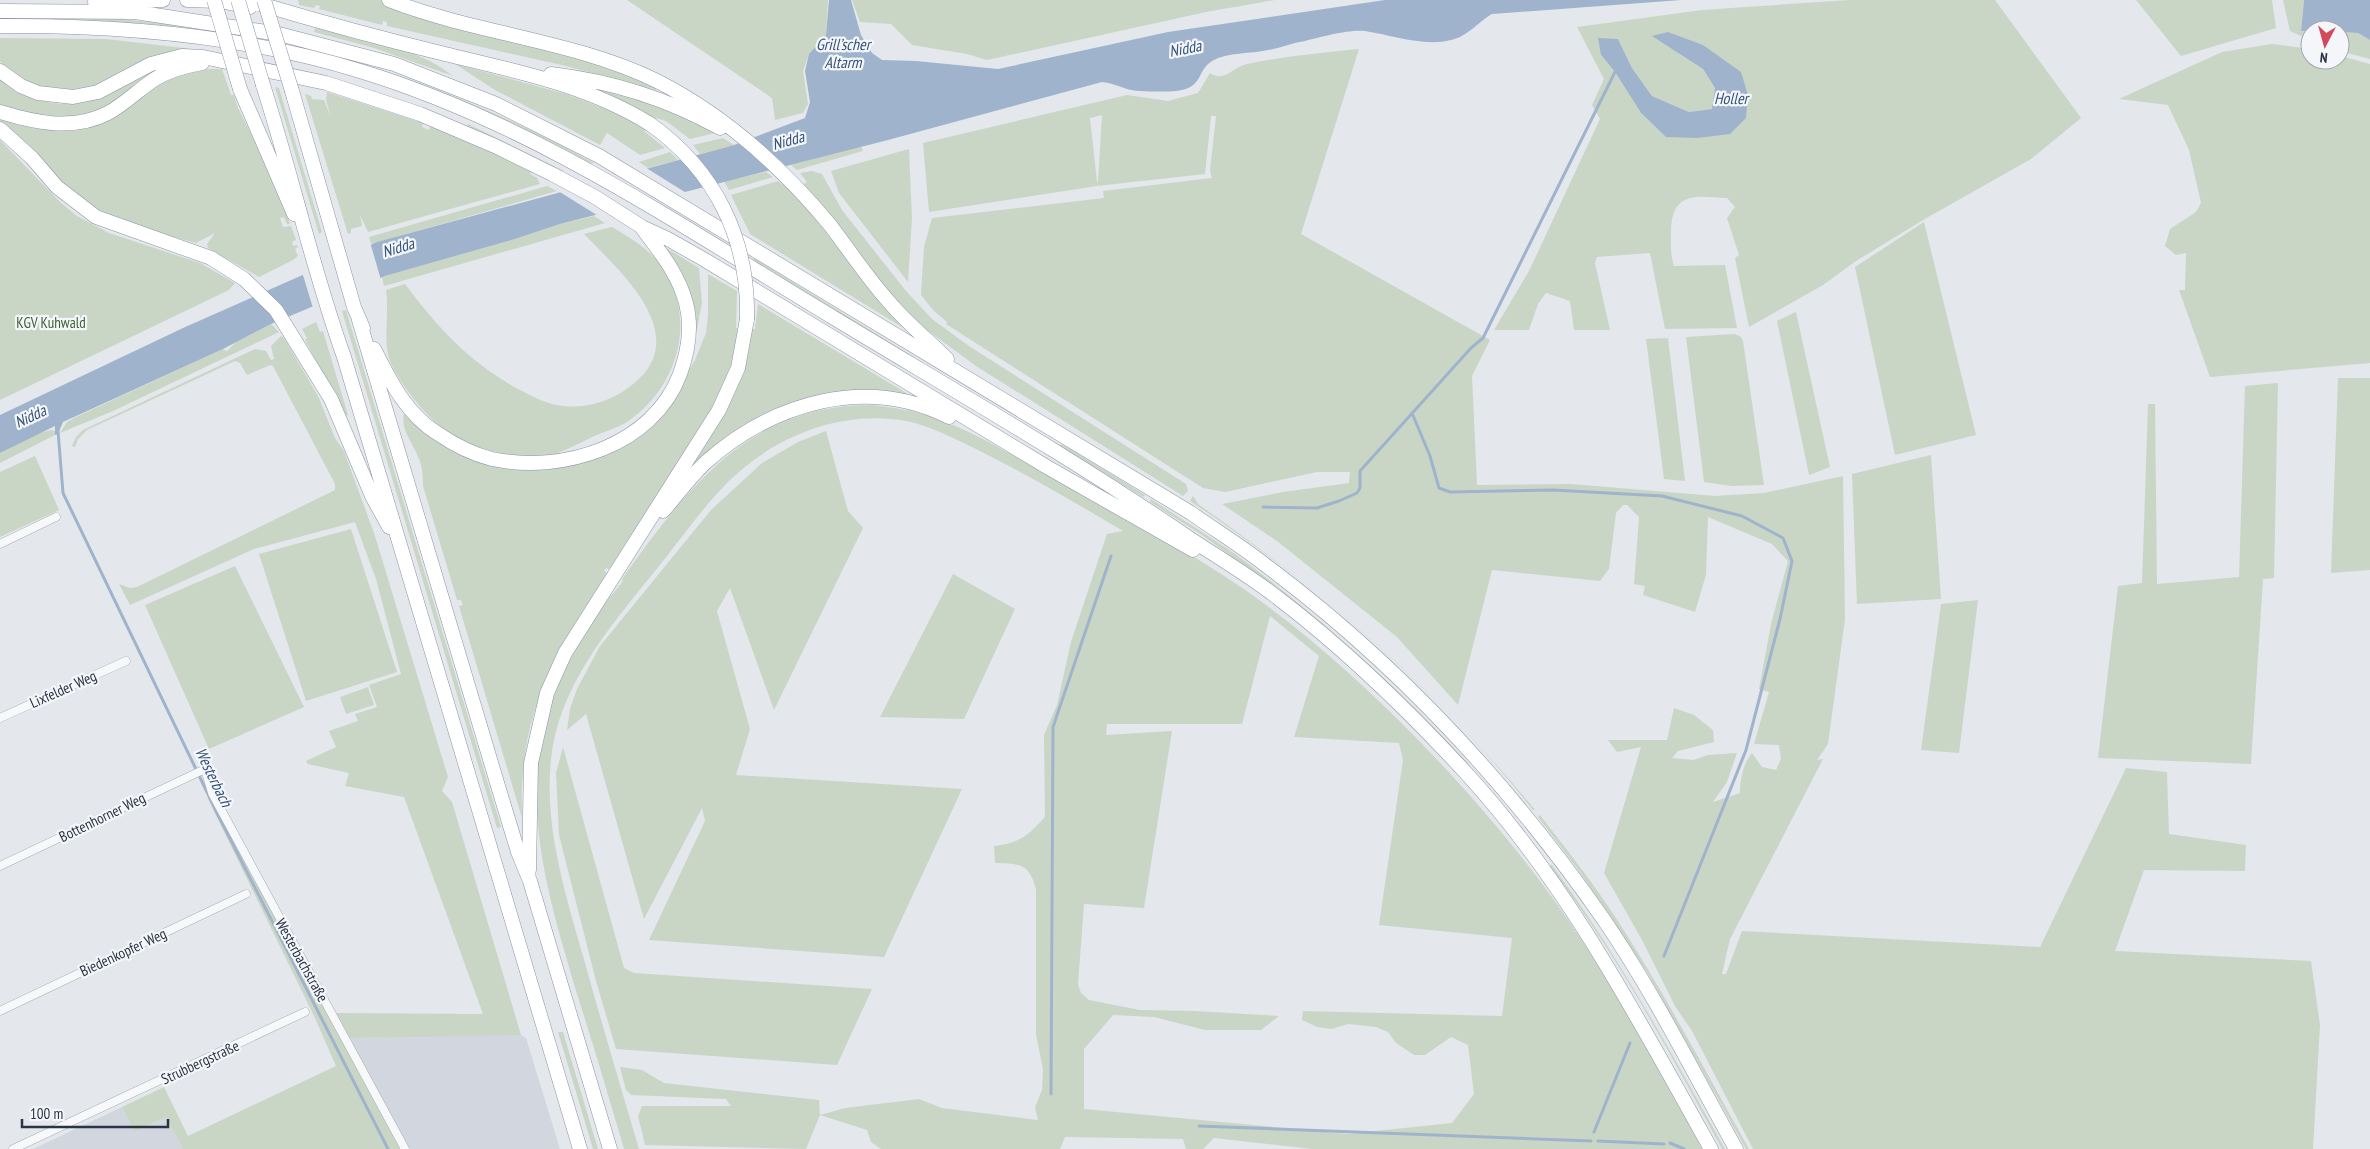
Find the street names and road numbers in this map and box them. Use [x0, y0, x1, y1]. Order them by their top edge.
street label: Lixfelder Weg [27, 666, 99, 712]
street label: Bottenhorner Weg [56, 788, 148, 846]
street label: Westerbachstraße [271, 915, 333, 1005]
street label: Biedenkopfer Weg [77, 924, 169, 980]
street label: Strubbergstraße [158, 1036, 242, 1088]

